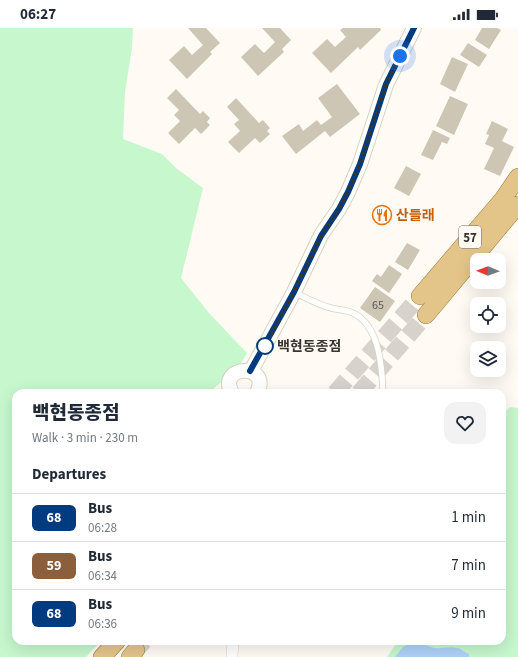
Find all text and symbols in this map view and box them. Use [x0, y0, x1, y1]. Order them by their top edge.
text: 06:27 [20, 4, 56, 25]
your location [390, 46, 410, 66]
restaurant icon: 산들래 [371, 204, 393, 226]
place label: 산들래 [396, 206, 435, 226]
road number: 57 [459, 226, 481, 248]
north arrow [470, 253, 506, 289]
map controls [470, 253, 506, 377]
house number: 65 [372, 297, 384, 314]
button: locate [470, 297, 506, 333]
marker: 백현동종점 [256, 337, 274, 355]
place label: 백현동종점 [277, 337, 341, 357]
button: layers [470, 341, 506, 377]
text: 백현동종점 [32, 400, 119, 427]
button: heart [444, 402, 486, 444]
text: Walk · 3 min · 230 m [32, 429, 138, 447]
text: Departures [32, 464, 106, 485]
text: Bus [88, 498, 112, 519]
text: 1 min [451, 507, 486, 528]
text: 68 [47, 508, 61, 528]
text: 06:28 [88, 519, 117, 537]
text: Bus [88, 546, 112, 567]
text: 7 min [451, 555, 486, 576]
text: 59 [47, 556, 61, 576]
text: 06:34 [88, 567, 117, 585]
text: Bus [88, 594, 112, 615]
text: 9 min [451, 603, 486, 624]
text: 68 [47, 604, 61, 624]
text: 06:36 [88, 615, 117, 633]

